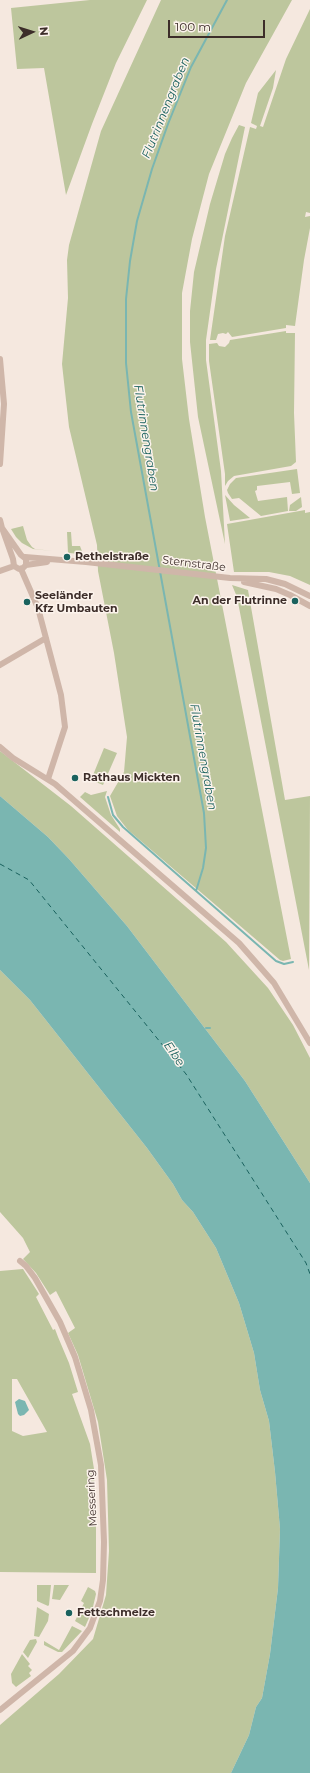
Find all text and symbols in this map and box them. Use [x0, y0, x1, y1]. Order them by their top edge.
north arrow [12, 12, 52, 52]
scale bar [170, 12, 267, 38]
text: 100 m [175, 19, 211, 34]
text: N [37, 26, 51, 36]
water label: Flutrinnengraben [139, 55, 193, 161]
water label: Flutrinnengraben [130, 384, 162, 492]
place label: Rethelstraße [75, 550, 149, 564]
marker: Rethelstraße [62, 552, 72, 562]
street label: Sternstraße [162, 554, 226, 574]
place label: Seeländer Kfz Umbauten [35, 589, 118, 615]
place label: An der Flutrinne [193, 594, 287, 608]
marker: An der Flutrinne [290, 596, 300, 606]
marker: Seeländer Kfz Umbauten [22, 597, 32, 607]
water label: Flutrinnengraben [187, 703, 219, 811]
place label: Rathaus Mickten [83, 771, 180, 785]
marker: Rathaus Mickten [70, 773, 80, 783]
water label: Elbe [161, 1039, 187, 1069]
street label: Messering [84, 1469, 100, 1527]
place label: Fettschmelze [77, 1606, 155, 1620]
marker: Fettschmelze [64, 1608, 74, 1618]

